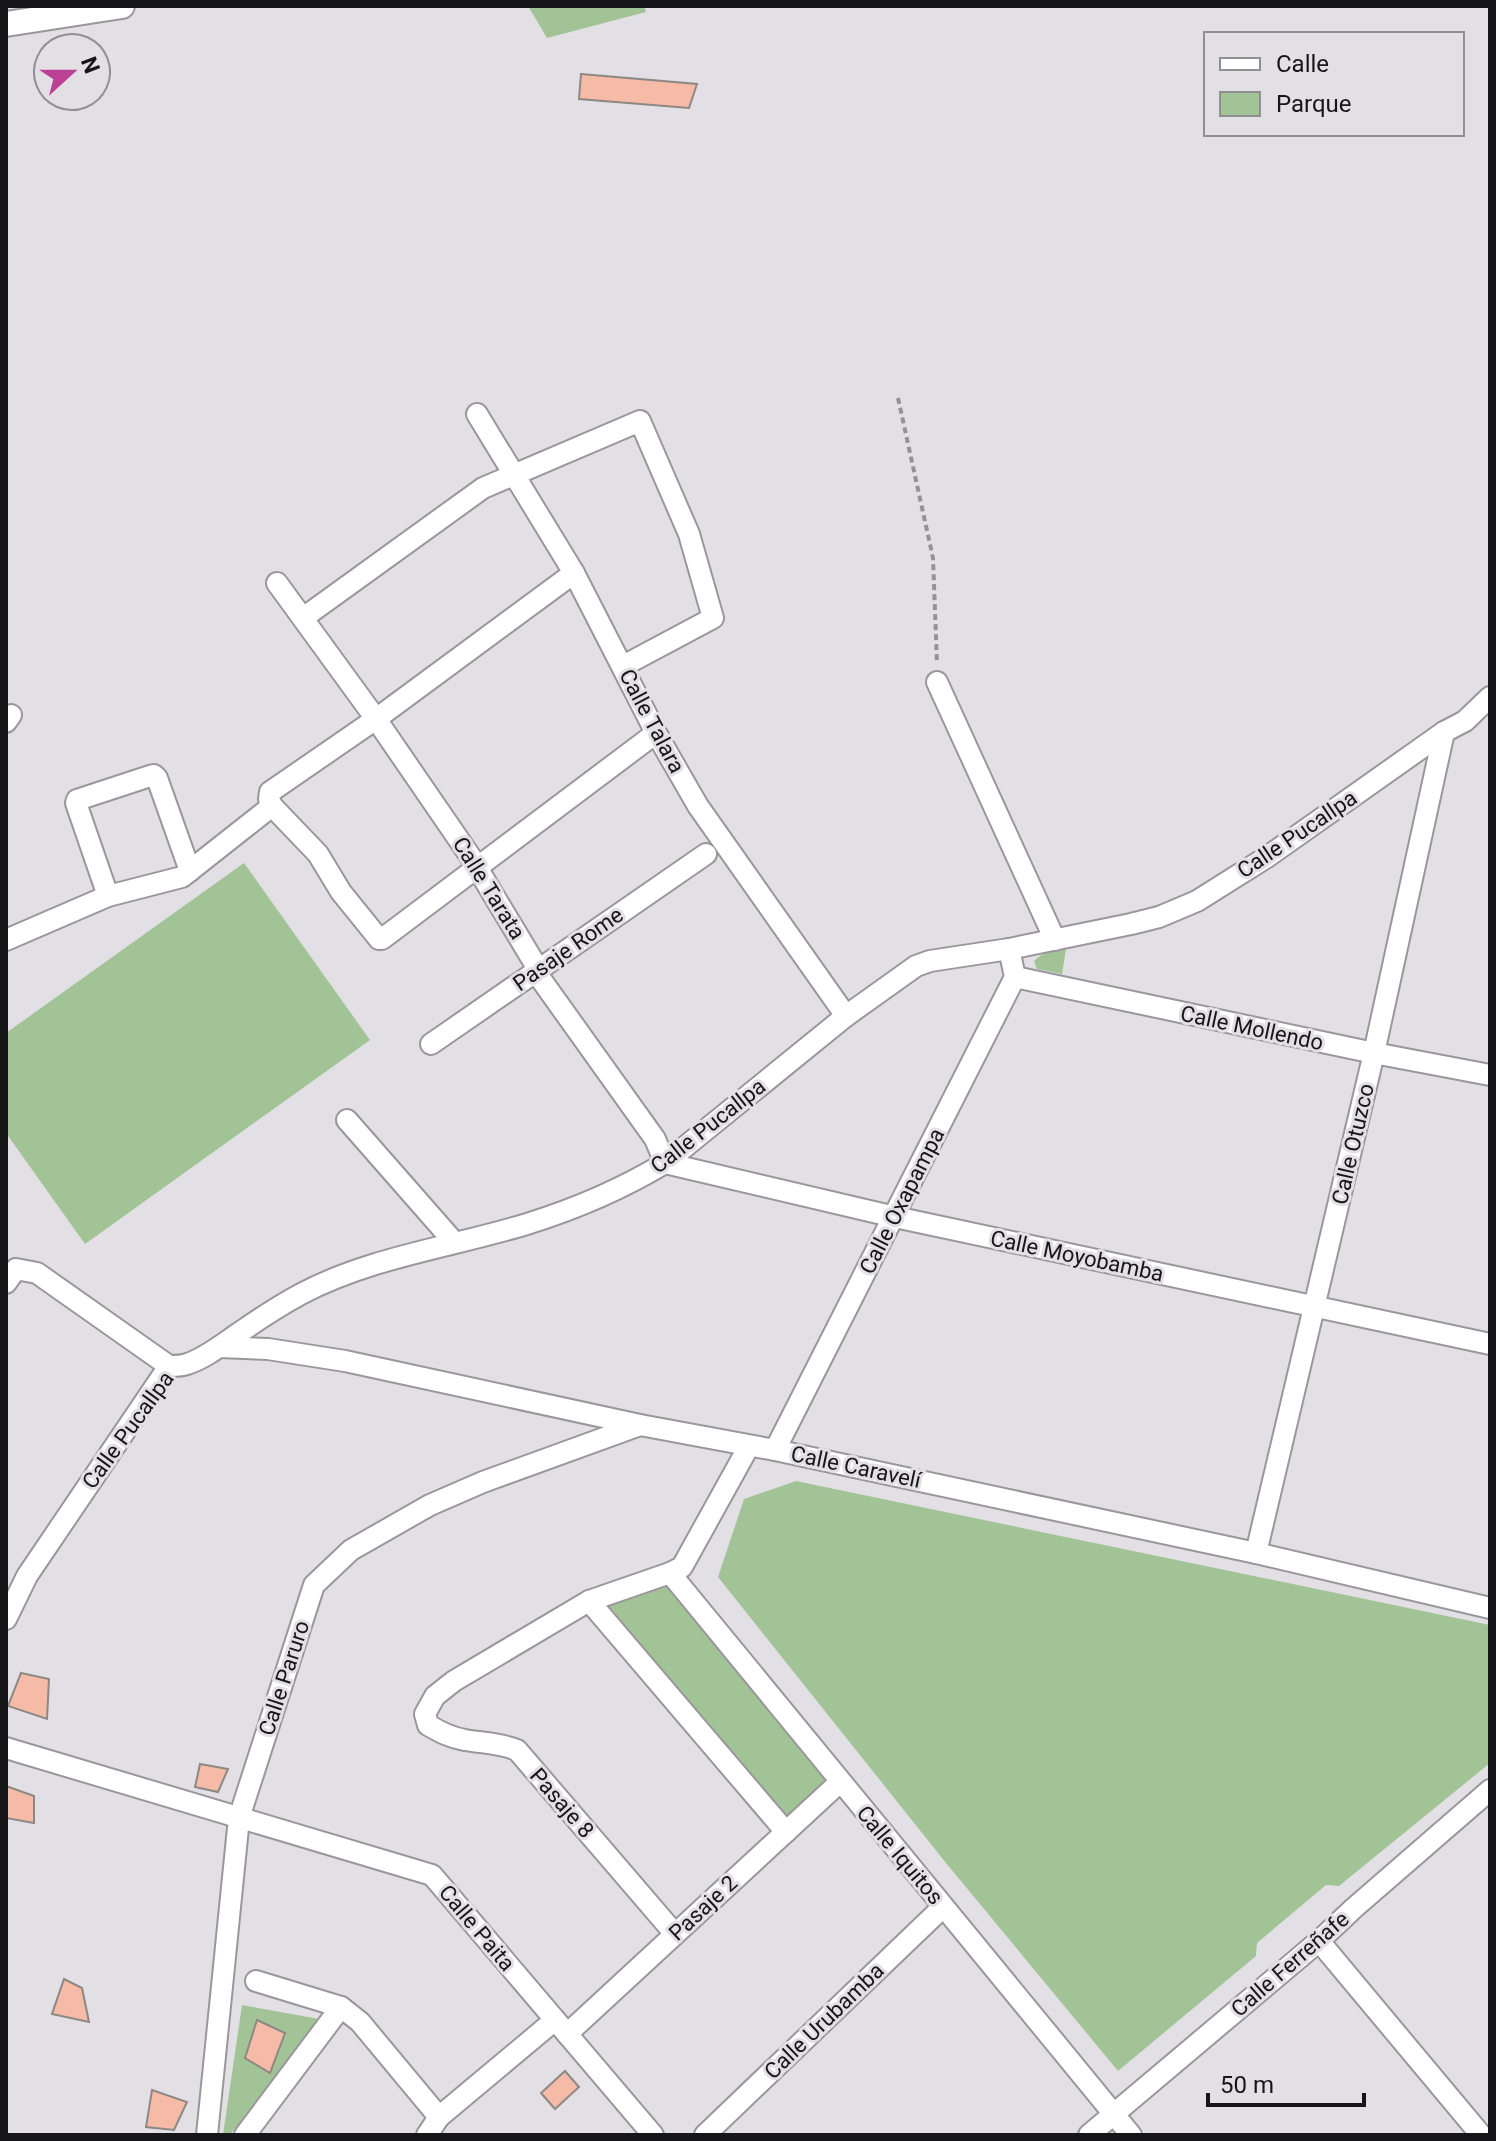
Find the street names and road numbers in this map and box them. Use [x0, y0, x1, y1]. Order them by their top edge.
street label: Calle Talara [614, 665, 690, 777]
street label: Calle Pucallpa [1233, 785, 1361, 883]
street label: Calle Tarata [448, 832, 530, 944]
street label: Pasaje Rome [508, 902, 628, 996]
street label: Calle Mollendo [1178, 1001, 1326, 1055]
street label: Calle Pucallpa [646, 1073, 770, 1179]
street label: Calle Otuzco [1327, 1081, 1379, 1207]
street label: Calle Oxapampa [855, 1124, 949, 1278]
street label: Calle Moyobamba [988, 1225, 1166, 1287]
street label: Calle Pucallpa [77, 1367, 179, 1493]
street label: Calle Caravelí [789, 1441, 925, 1493]
street label: Calle Paruro [254, 1617, 314, 1739]
street label: Pasaje 8 [525, 1763, 599, 1843]
street label: Calle Iquitos [852, 1801, 948, 1909]
street label: Pasaje 2 [664, 1870, 742, 1946]
street label: Calle Paita [434, 1880, 520, 1976]
street label: Calle Ferreñafe [1226, 1906, 1354, 2022]
street label: Calle Urubamba [759, 1958, 889, 2084]

